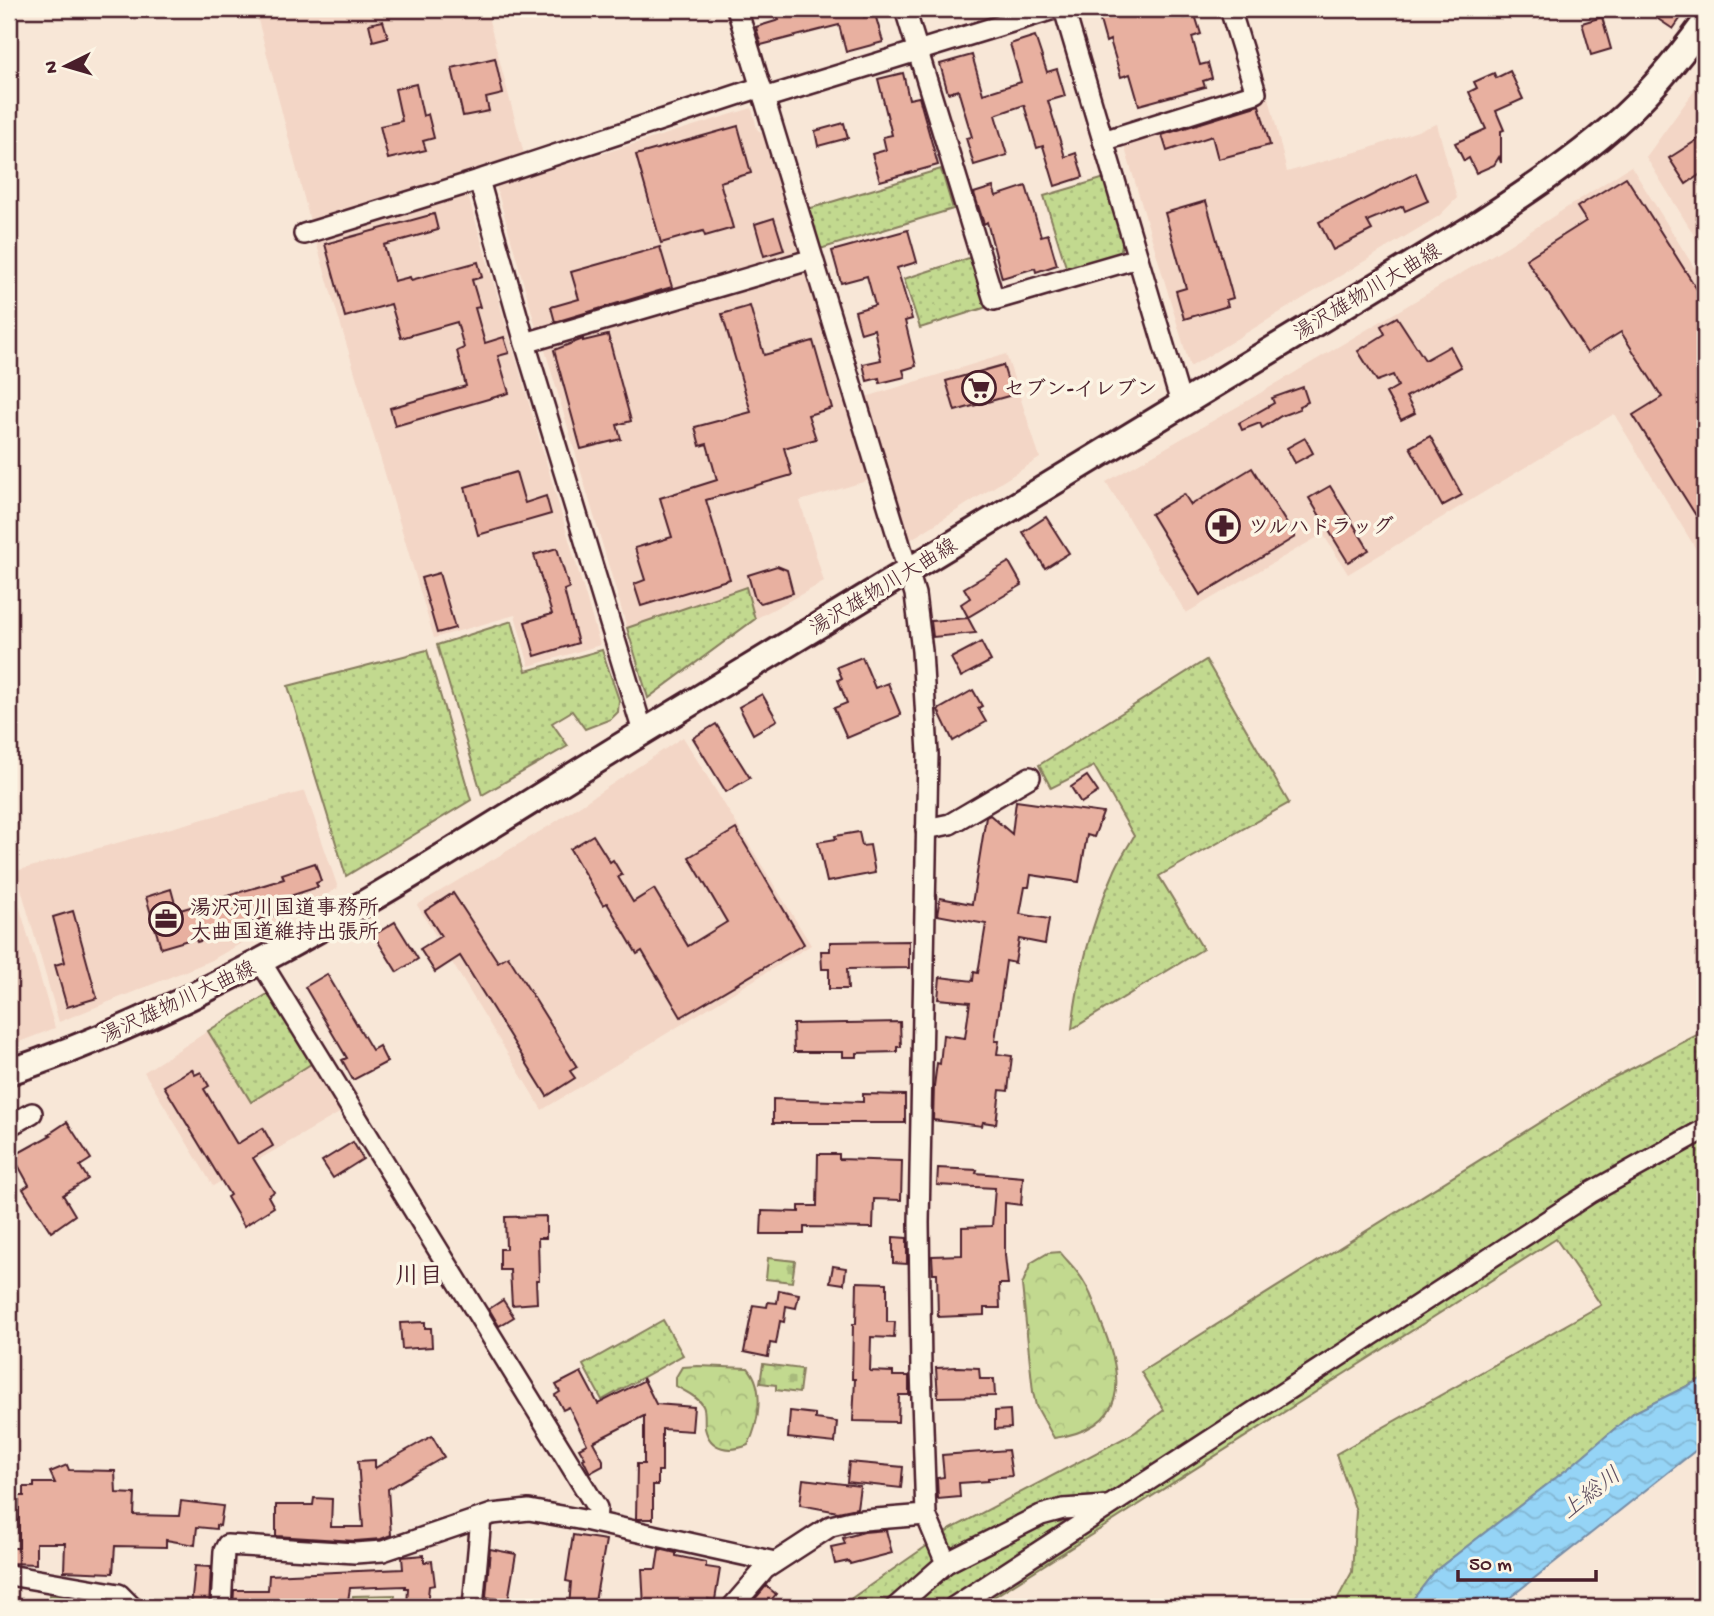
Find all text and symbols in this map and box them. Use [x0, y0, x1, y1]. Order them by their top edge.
north arrow [32, 32, 102, 102]
text: N [41, 60, 65, 74]
street label: 湯沢雄物川大曲線 [1290, 239, 1447, 348]
supermarket icon: セブン-イレブン [960, 369, 998, 407]
place label: セブン-イレブン [1004, 378, 1158, 404]
pharmacy icon: ツルハドラッグ [1204, 507, 1242, 545]
place label: ツルハドラッグ [1248, 515, 1394, 542]
street label: 湯沢雄物川大曲線 [806, 534, 963, 643]
place label: 湯沢河川国道事務所 大曲国道維持出張所 [190, 896, 379, 947]
office icon: 湯沢河川国道事務所 大曲国道維持出張所 [147, 900, 185, 938]
street label: 湯沢雄物川大曲線 [98, 956, 261, 1051]
district label: 川目 [395, 1264, 443, 1293]
water label: 上総川 [1557, 1463, 1628, 1527]
scale bar [1458, 1539, 1597, 1583]
text: 50 m [1469, 1554, 1512, 1579]

